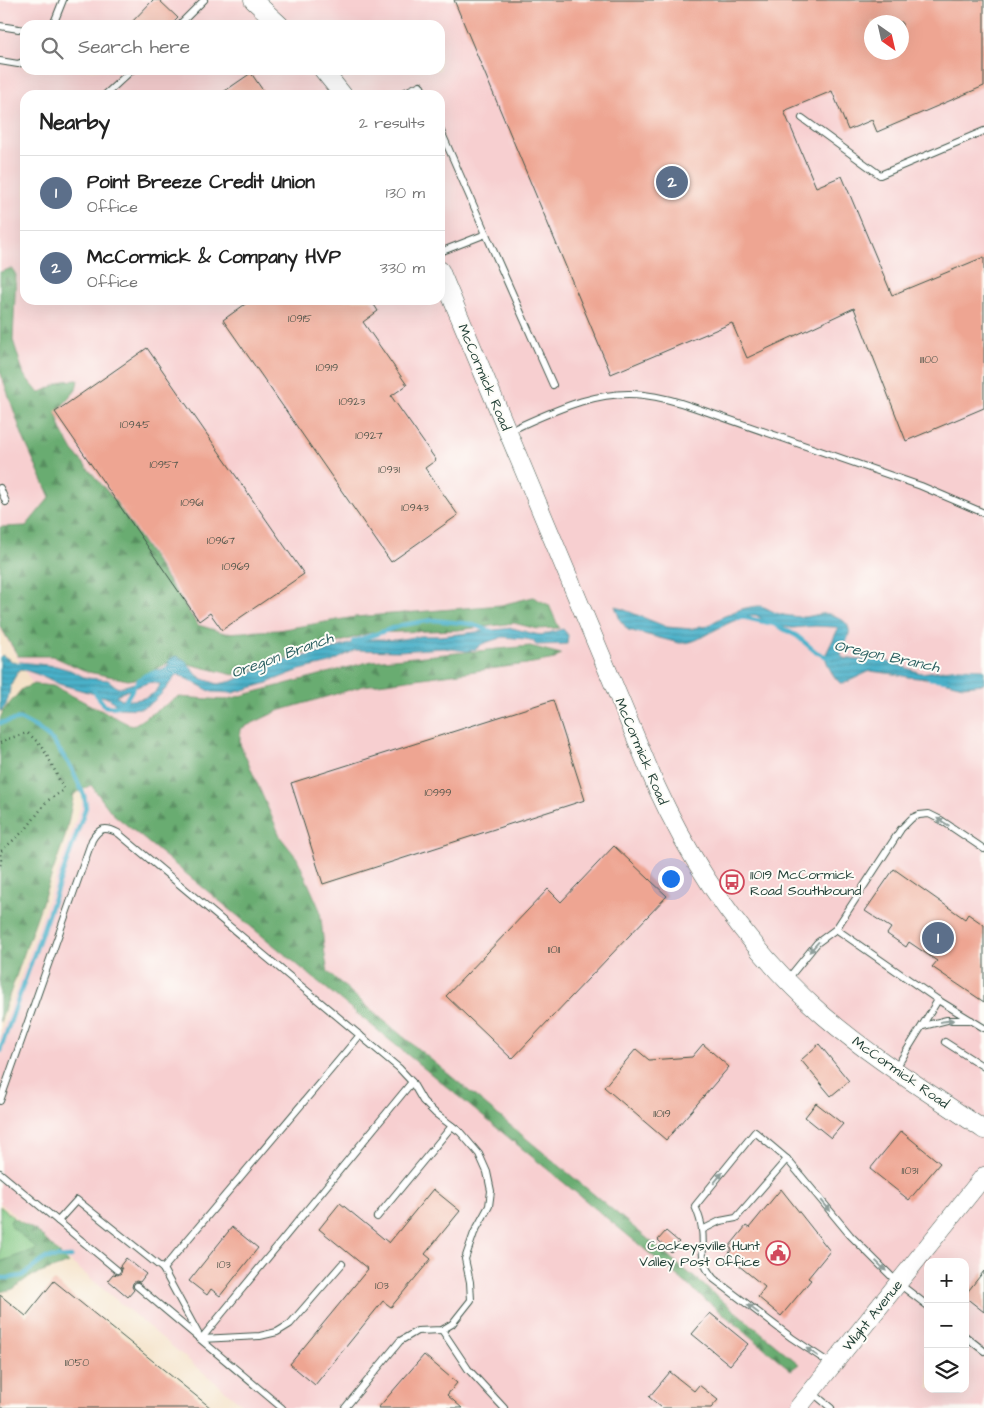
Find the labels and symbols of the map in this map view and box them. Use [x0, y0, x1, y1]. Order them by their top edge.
north arrow [864, 15, 909, 60]
pin: 2 [656, 163, 688, 201]
house number: 10915 [288, 311, 312, 326]
street label: McCormick Road [453, 321, 516, 434]
house number: 11100 [920, 352, 938, 367]
house number: 10919 [316, 360, 338, 375]
house number: 10923 [339, 394, 366, 409]
house number: 10945 [120, 417, 150, 432]
house number: 10927 [355, 428, 383, 443]
house number: 10957 [149, 457, 179, 472]
house number: 10931 [378, 462, 400, 477]
house number: 10961 [181, 495, 204, 510]
house number: 10943 [401, 500, 429, 515]
house number: 10967 [207, 533, 235, 548]
house number: 10969 [222, 559, 250, 574]
water label: Oregon Branch [228, 627, 337, 685]
water label: Oregon Branch [832, 635, 942, 679]
street label: McCormick Road [610, 695, 673, 808]
house number: 10999 [424, 785, 452, 800]
one-way arrow [937, 817, 950, 826]
place label: 11019 McCormick Road Southbound [750, 865, 861, 901]
your location [658, 866, 684, 892]
bus stop icon: 11019 McCormick Road Southbound [719, 869, 745, 895]
pin: 1 [922, 919, 954, 957]
one-way arrow [808, 941, 820, 953]
house number: 11011 [548, 942, 561, 957]
one-way arrow [939, 1017, 955, 1025]
street label: McCormick Road [848, 1032, 953, 1114]
house number: 11019 [653, 1106, 671, 1121]
house number: 11031 [902, 1163, 919, 1178]
one-way arrow [712, 1172, 723, 1185]
one-way arrow [821, 1199, 832, 1212]
place label: Cockeysville Hunt Valley Post Office [639, 1236, 760, 1272]
public building icon: Cockeysville Hunt Valley Post Office [765, 1240, 791, 1266]
house number: 103 [217, 1257, 231, 1272]
one-way arrow [875, 1260, 887, 1272]
street label: Wight Avenue [838, 1276, 908, 1355]
house number: 103 [375, 1278, 389, 1293]
one-way arrow [747, 1303, 760, 1314]
one-way arrow [805, 1347, 819, 1357]
house number: 11050 [65, 1355, 89, 1370]

